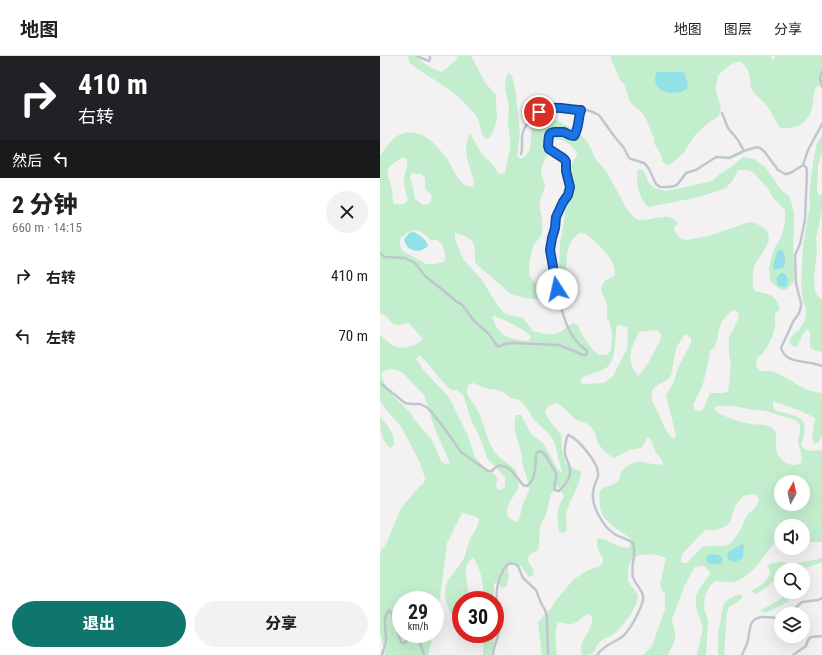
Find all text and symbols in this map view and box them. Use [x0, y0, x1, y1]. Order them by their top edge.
text: 地图 [20, 18, 58, 41]
text: 地图 [674, 21, 702, 37]
text: 图层 [724, 21, 752, 37]
text: 分享 [774, 21, 802, 37]
text: 410 m [78, 68, 148, 101]
icon: right [12, 72, 64, 124]
pin [522, 95, 556, 129]
icon: arrive [528, 101, 550, 123]
text: 右转 [78, 106, 114, 127]
icon: left [50, 148, 72, 170]
text: 然后 [12, 152, 42, 170]
text: 2 分钟 [12, 191, 78, 219]
button: close [326, 191, 368, 233]
text: 660 m · 14:15 [12, 220, 82, 235]
icon: right [12, 265, 34, 287]
text: 410 m [331, 267, 368, 285]
position arrow [536, 268, 578, 310]
text: 右转 [46, 269, 76, 287]
icon: left [12, 325, 34, 347]
text: 70 m [338, 327, 368, 345]
text: 左转 [46, 329, 76, 347]
north arrow [774, 475, 810, 511]
map controls [774, 475, 810, 643]
button: sound [774, 519, 810, 555]
button: search [774, 563, 810, 599]
speed limit sign: 30 [452, 591, 504, 643]
text: 29 [408, 600, 428, 624]
button: 退出 [12, 601, 186, 647]
button: 分享 [194, 601, 368, 647]
button: layers [774, 607, 810, 643]
text: km/h [408, 621, 428, 632]

